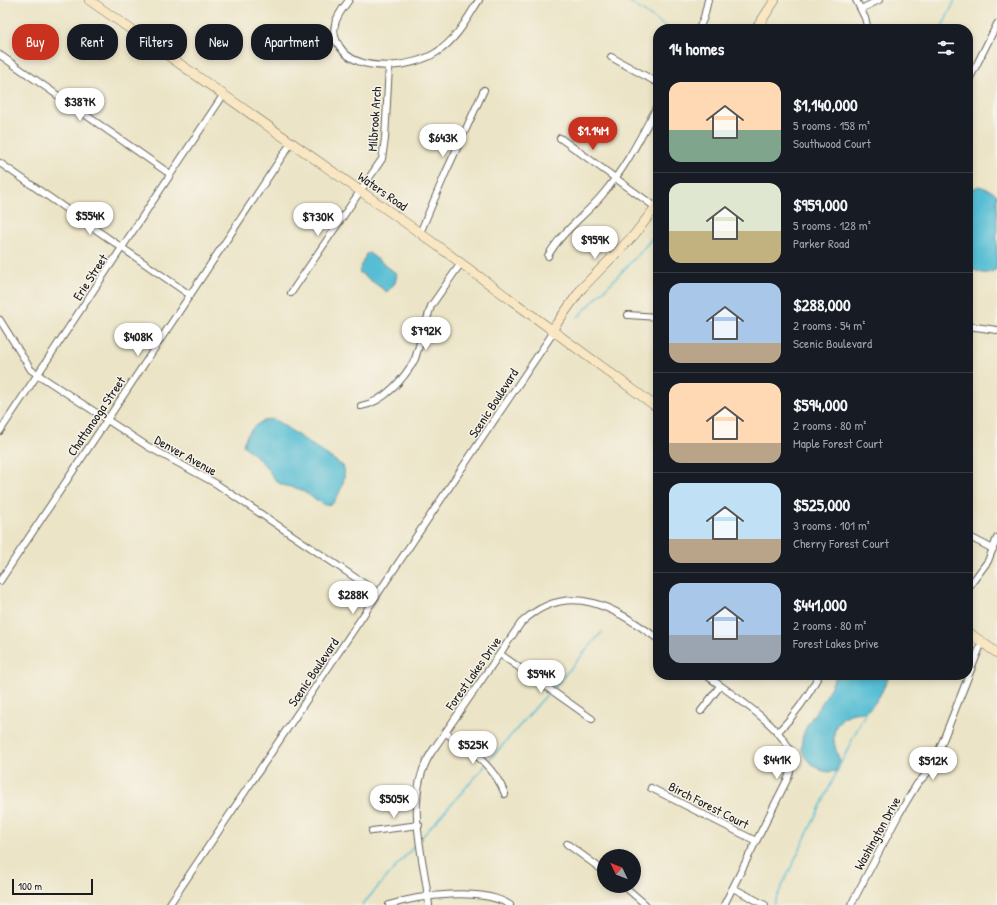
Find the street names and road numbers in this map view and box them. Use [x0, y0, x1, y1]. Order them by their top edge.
street label: Milbrook Arch [363, 85, 385, 152]
street label: Waters Road [354, 167, 412, 215]
street label: Erie Street [68, 250, 112, 304]
street label: Scenic Boulevard [464, 365, 522, 441]
street label: Chattanooga Street [63, 372, 130, 459]
street label: Denver Avenue [152, 431, 220, 479]
street label: Forest Lakes Drive [440, 633, 505, 714]
street label: Scenic Boulevard [283, 634, 343, 710]
street label: Birch Forest Court [666, 777, 753, 833]
street label: Washington Drive [849, 793, 905, 873]

